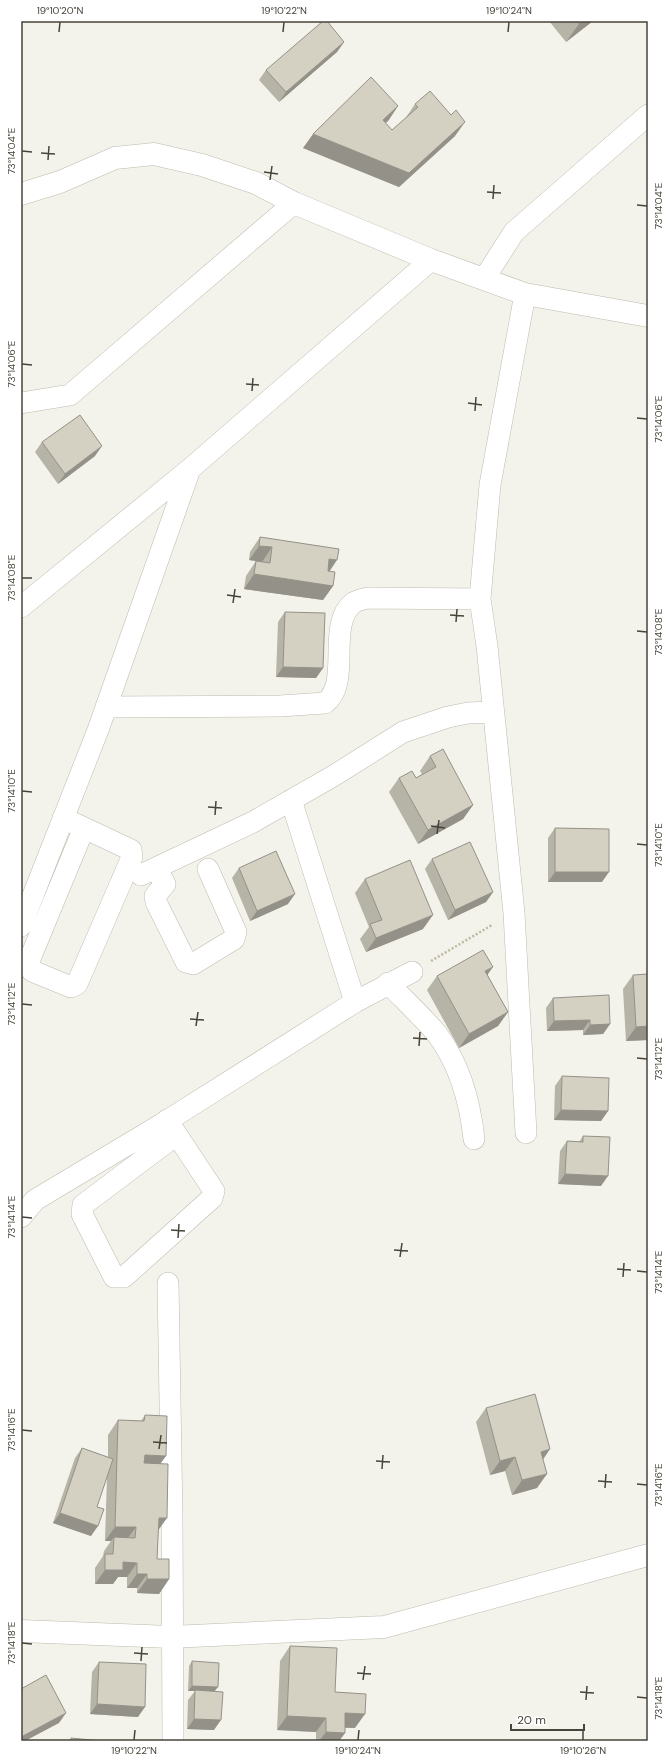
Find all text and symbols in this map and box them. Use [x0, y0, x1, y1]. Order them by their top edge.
text: 19°10'20"N [37, 4, 83, 17]
text: 19°10'22"N [261, 4, 307, 17]
text: 19°10'24"N [486, 4, 532, 17]
text: 73°14'04"E [5, 127, 18, 174]
text: 73°14'04"E [652, 182, 665, 229]
text: 73°14'06"E [5, 340, 18, 387]
text: 73°14'06"E [652, 395, 665, 442]
text: 73°14'08"E [5, 554, 18, 601]
text: 73°14'08"E [652, 608, 665, 655]
text: 73°14'10"E [5, 769, 18, 813]
text: 73°14'10"E [652, 823, 665, 867]
text: 73°14'12"E [5, 982, 18, 1025]
text: 73°14'12"E [652, 1037, 665, 1080]
text: 73°14'14"E [5, 1195, 18, 1238]
text: 73°14'14"E [652, 1250, 665, 1293]
text: 73°14'16"E [5, 1408, 18, 1452]
text: 73°14'16"E [652, 1463, 665, 1507]
text: 73°14'18"E [5, 1621, 18, 1664]
text: 73°14'18"E [652, 1676, 665, 1719]
scale bar [511, 1706, 584, 1732]
text: 20 m [517, 1712, 546, 1728]
text: 19°10'22"N [111, 1744, 157, 1757]
text: 19°10'24"N [335, 1744, 381, 1757]
text: 19°10'26"N [560, 1744, 606, 1757]

